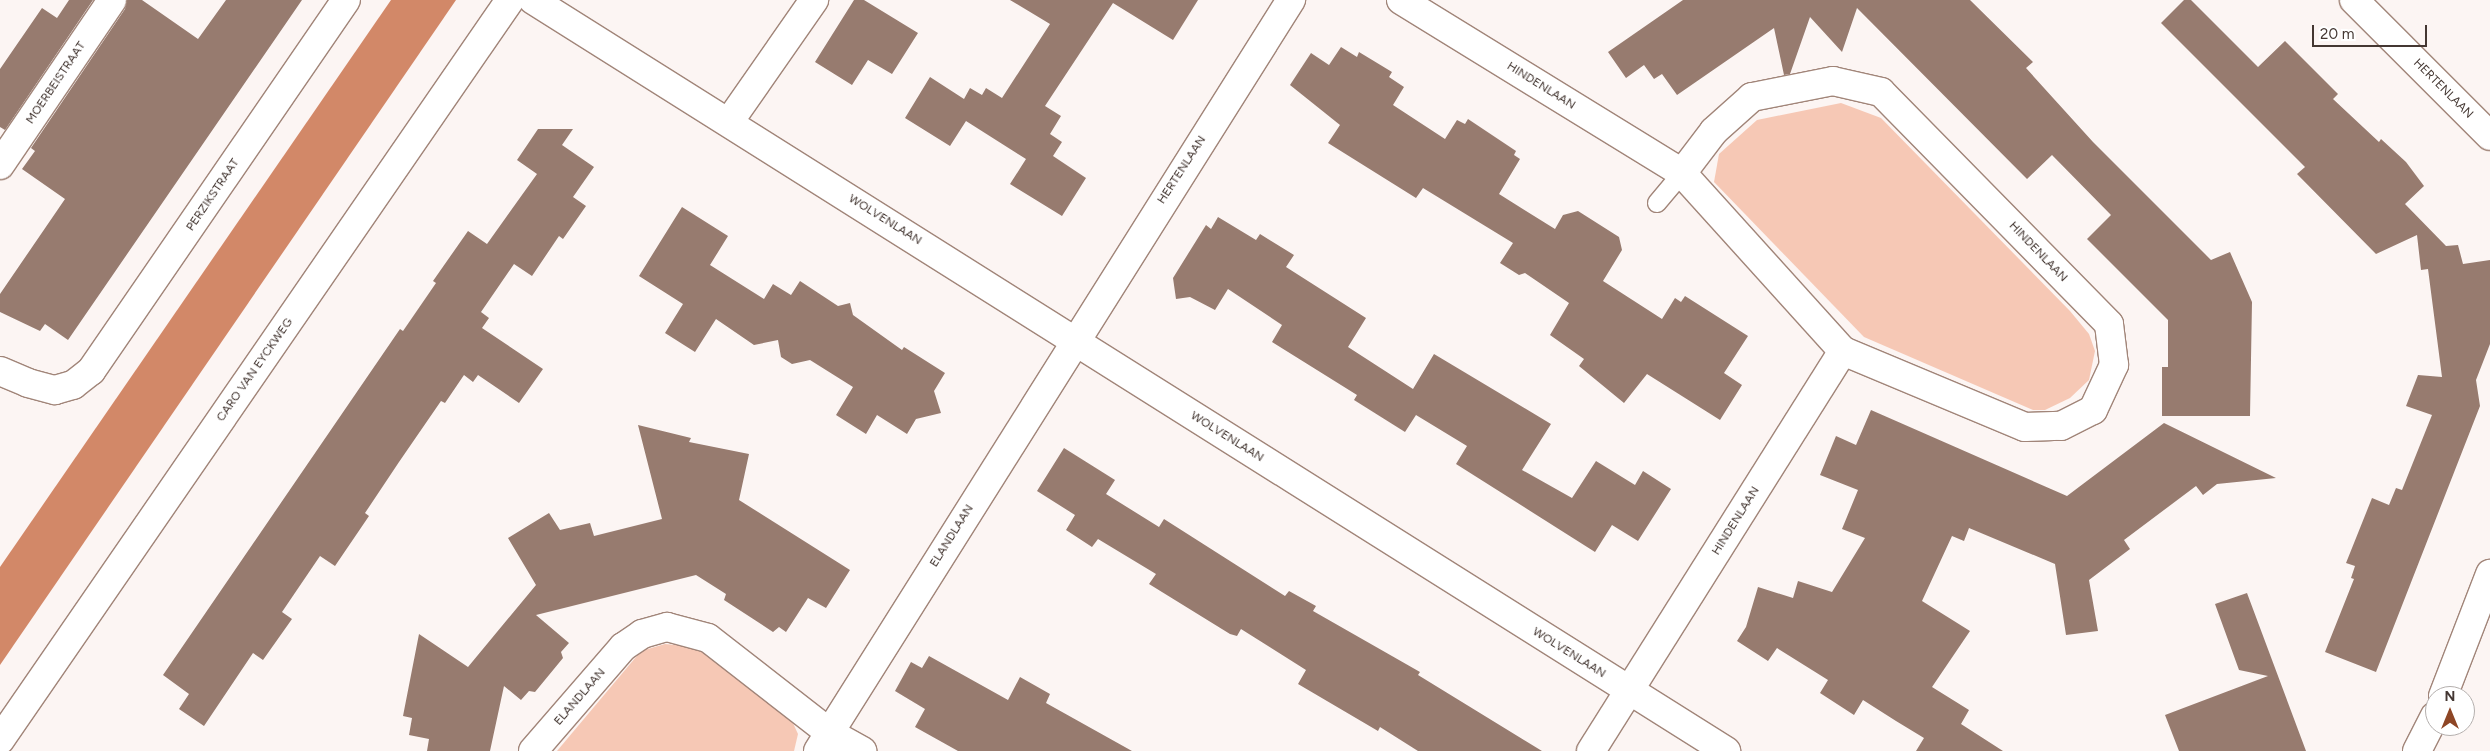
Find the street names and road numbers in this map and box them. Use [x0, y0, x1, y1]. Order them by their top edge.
street label: MOERBEISTRAAT [23, 39, 89, 127]
street label: HERTENLAAN [2410, 56, 2476, 122]
street label: HINDENLAAN [1504, 59, 1578, 113]
street label: HERTENLAAN [1155, 133, 1209, 207]
street label: PERZIKSTRAAT [184, 156, 242, 234]
street label: WOLVENLAAN [846, 192, 924, 248]
street label: HINDENLAAN [2006, 219, 2070, 285]
street label: CARO VAN EYCKWEG [214, 316, 296, 424]
street label: WOLVENLAAN [1188, 409, 1266, 465]
street label: HINDENLAAN [1709, 484, 1763, 558]
street label: ELANDLAAN [927, 502, 977, 570]
street label: WOLVENLAAN [1530, 625, 1608, 681]
street label: ELANDLAAN [551, 666, 609, 728]

